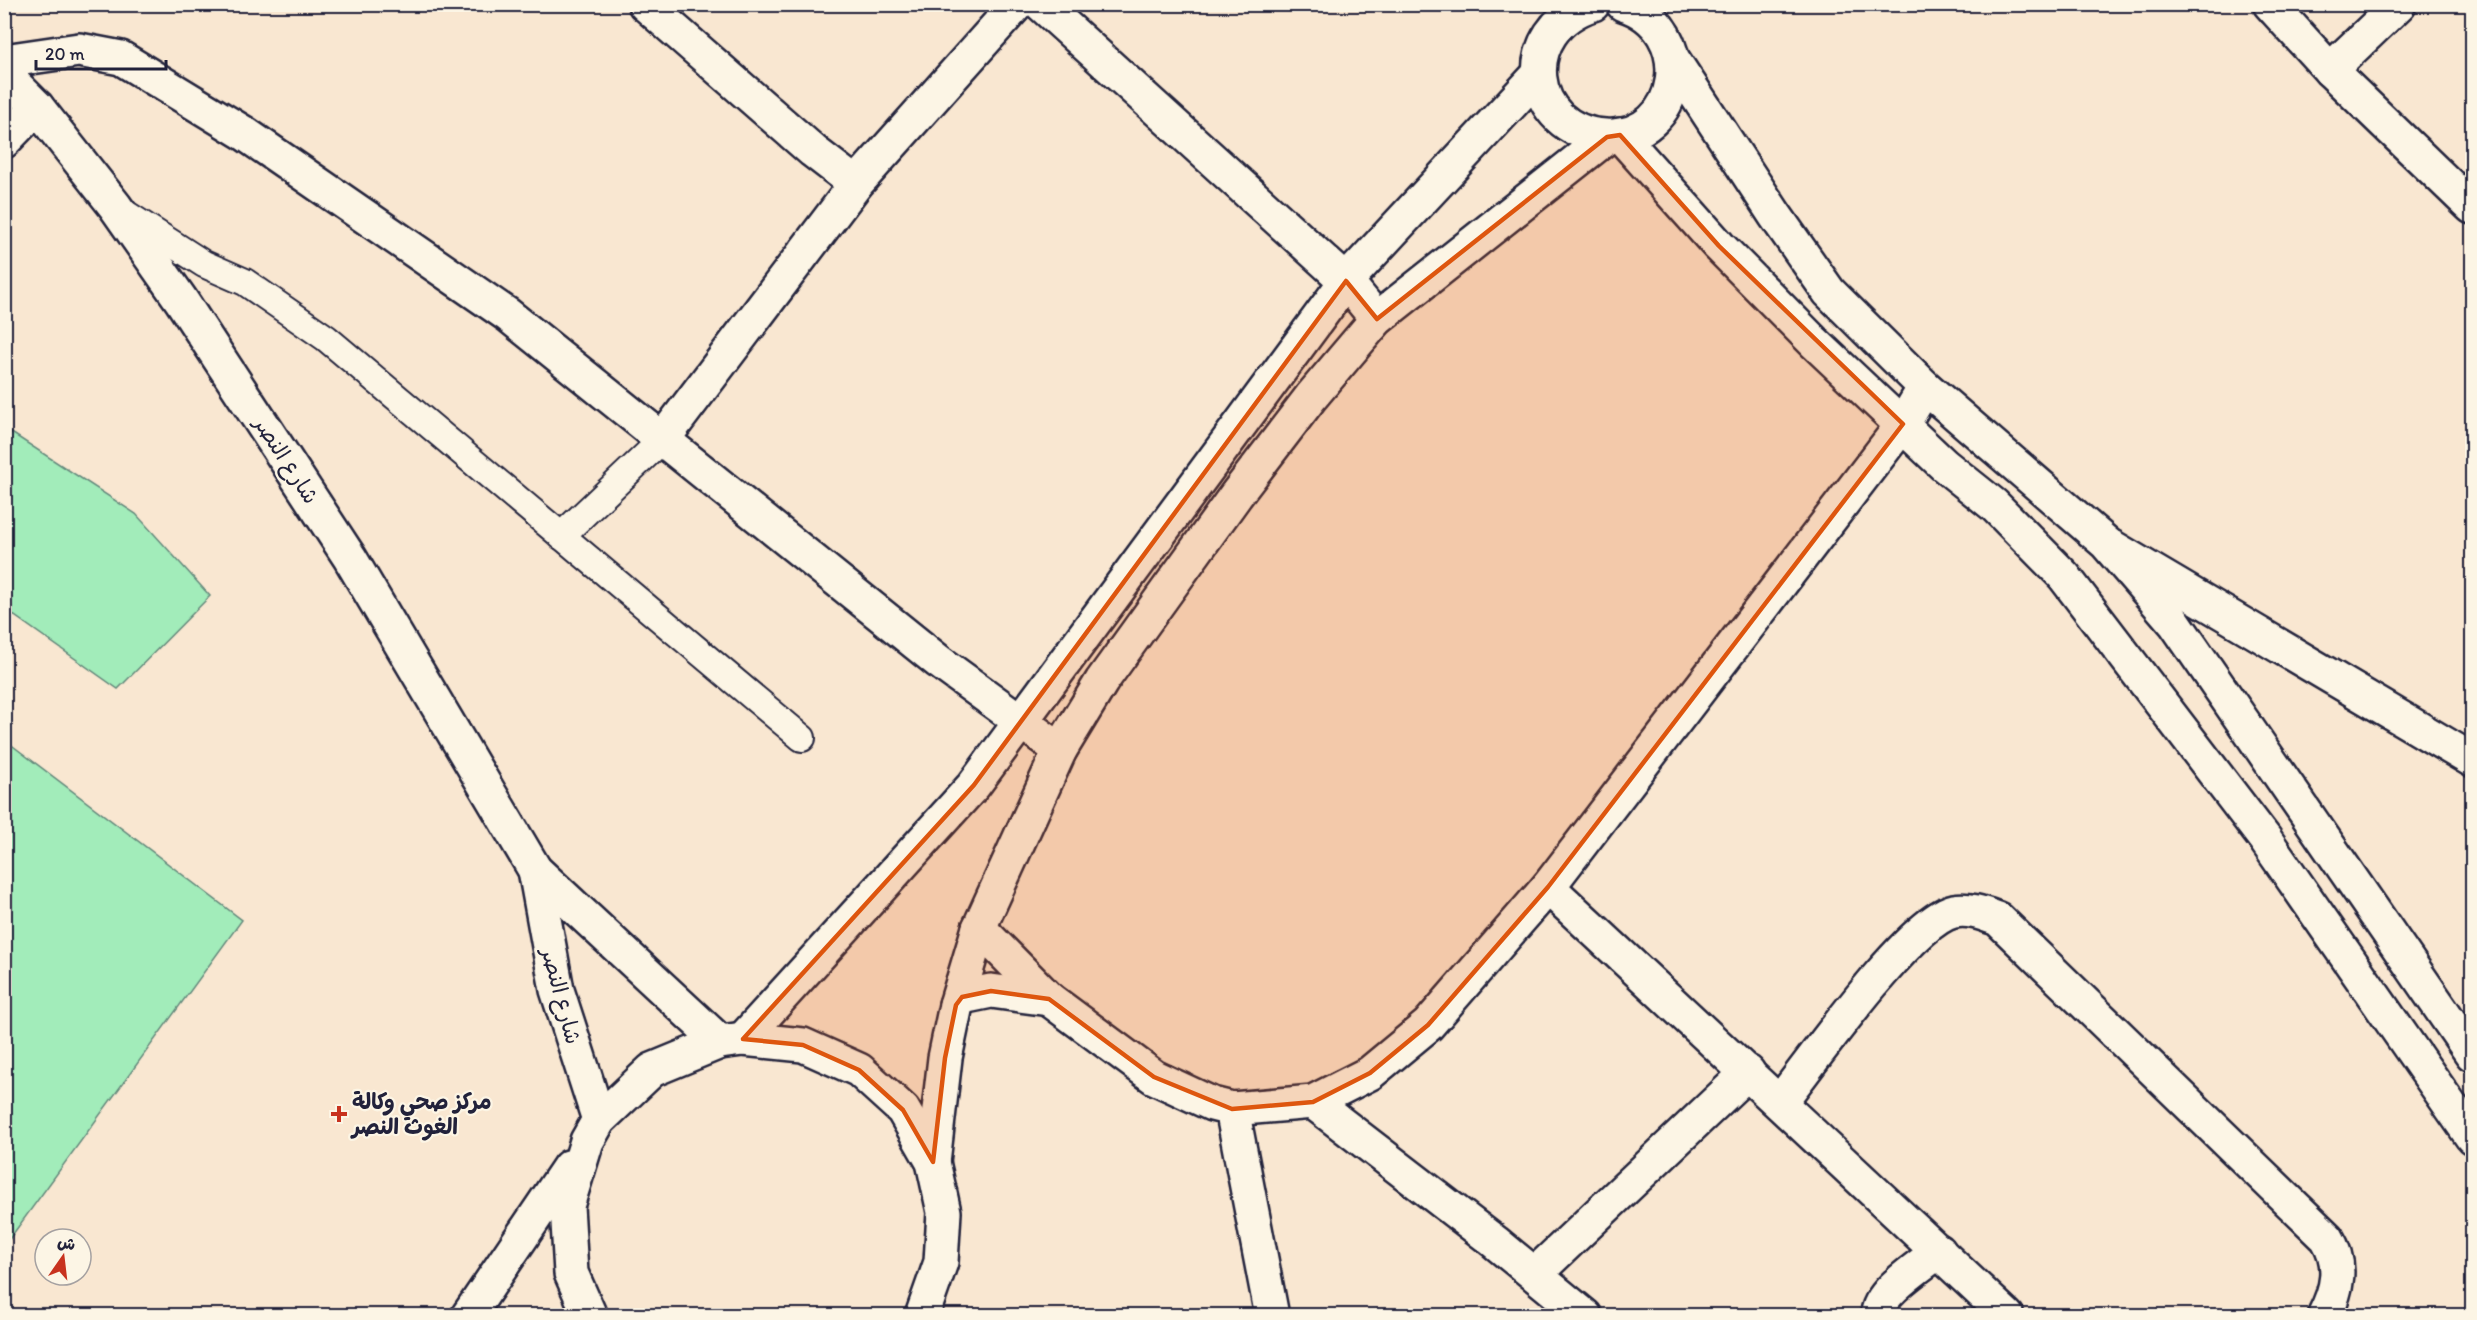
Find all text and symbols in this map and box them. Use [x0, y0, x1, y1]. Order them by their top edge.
scale bar [36, 33, 166, 71]
text: 20 m [45, 43, 85, 65]
street label: شارع النصر [246, 410, 325, 510]
street label: شارع النصر [533, 943, 587, 1048]
place label: مركز صحي وكالة الغوث النصر [350, 1088, 491, 1141]
marker: مركز صحي وكالة الغوث النصر [330, 1105, 348, 1123]
north arrow [33, 1227, 93, 1287]
text: ش [56, 1232, 77, 1254]

